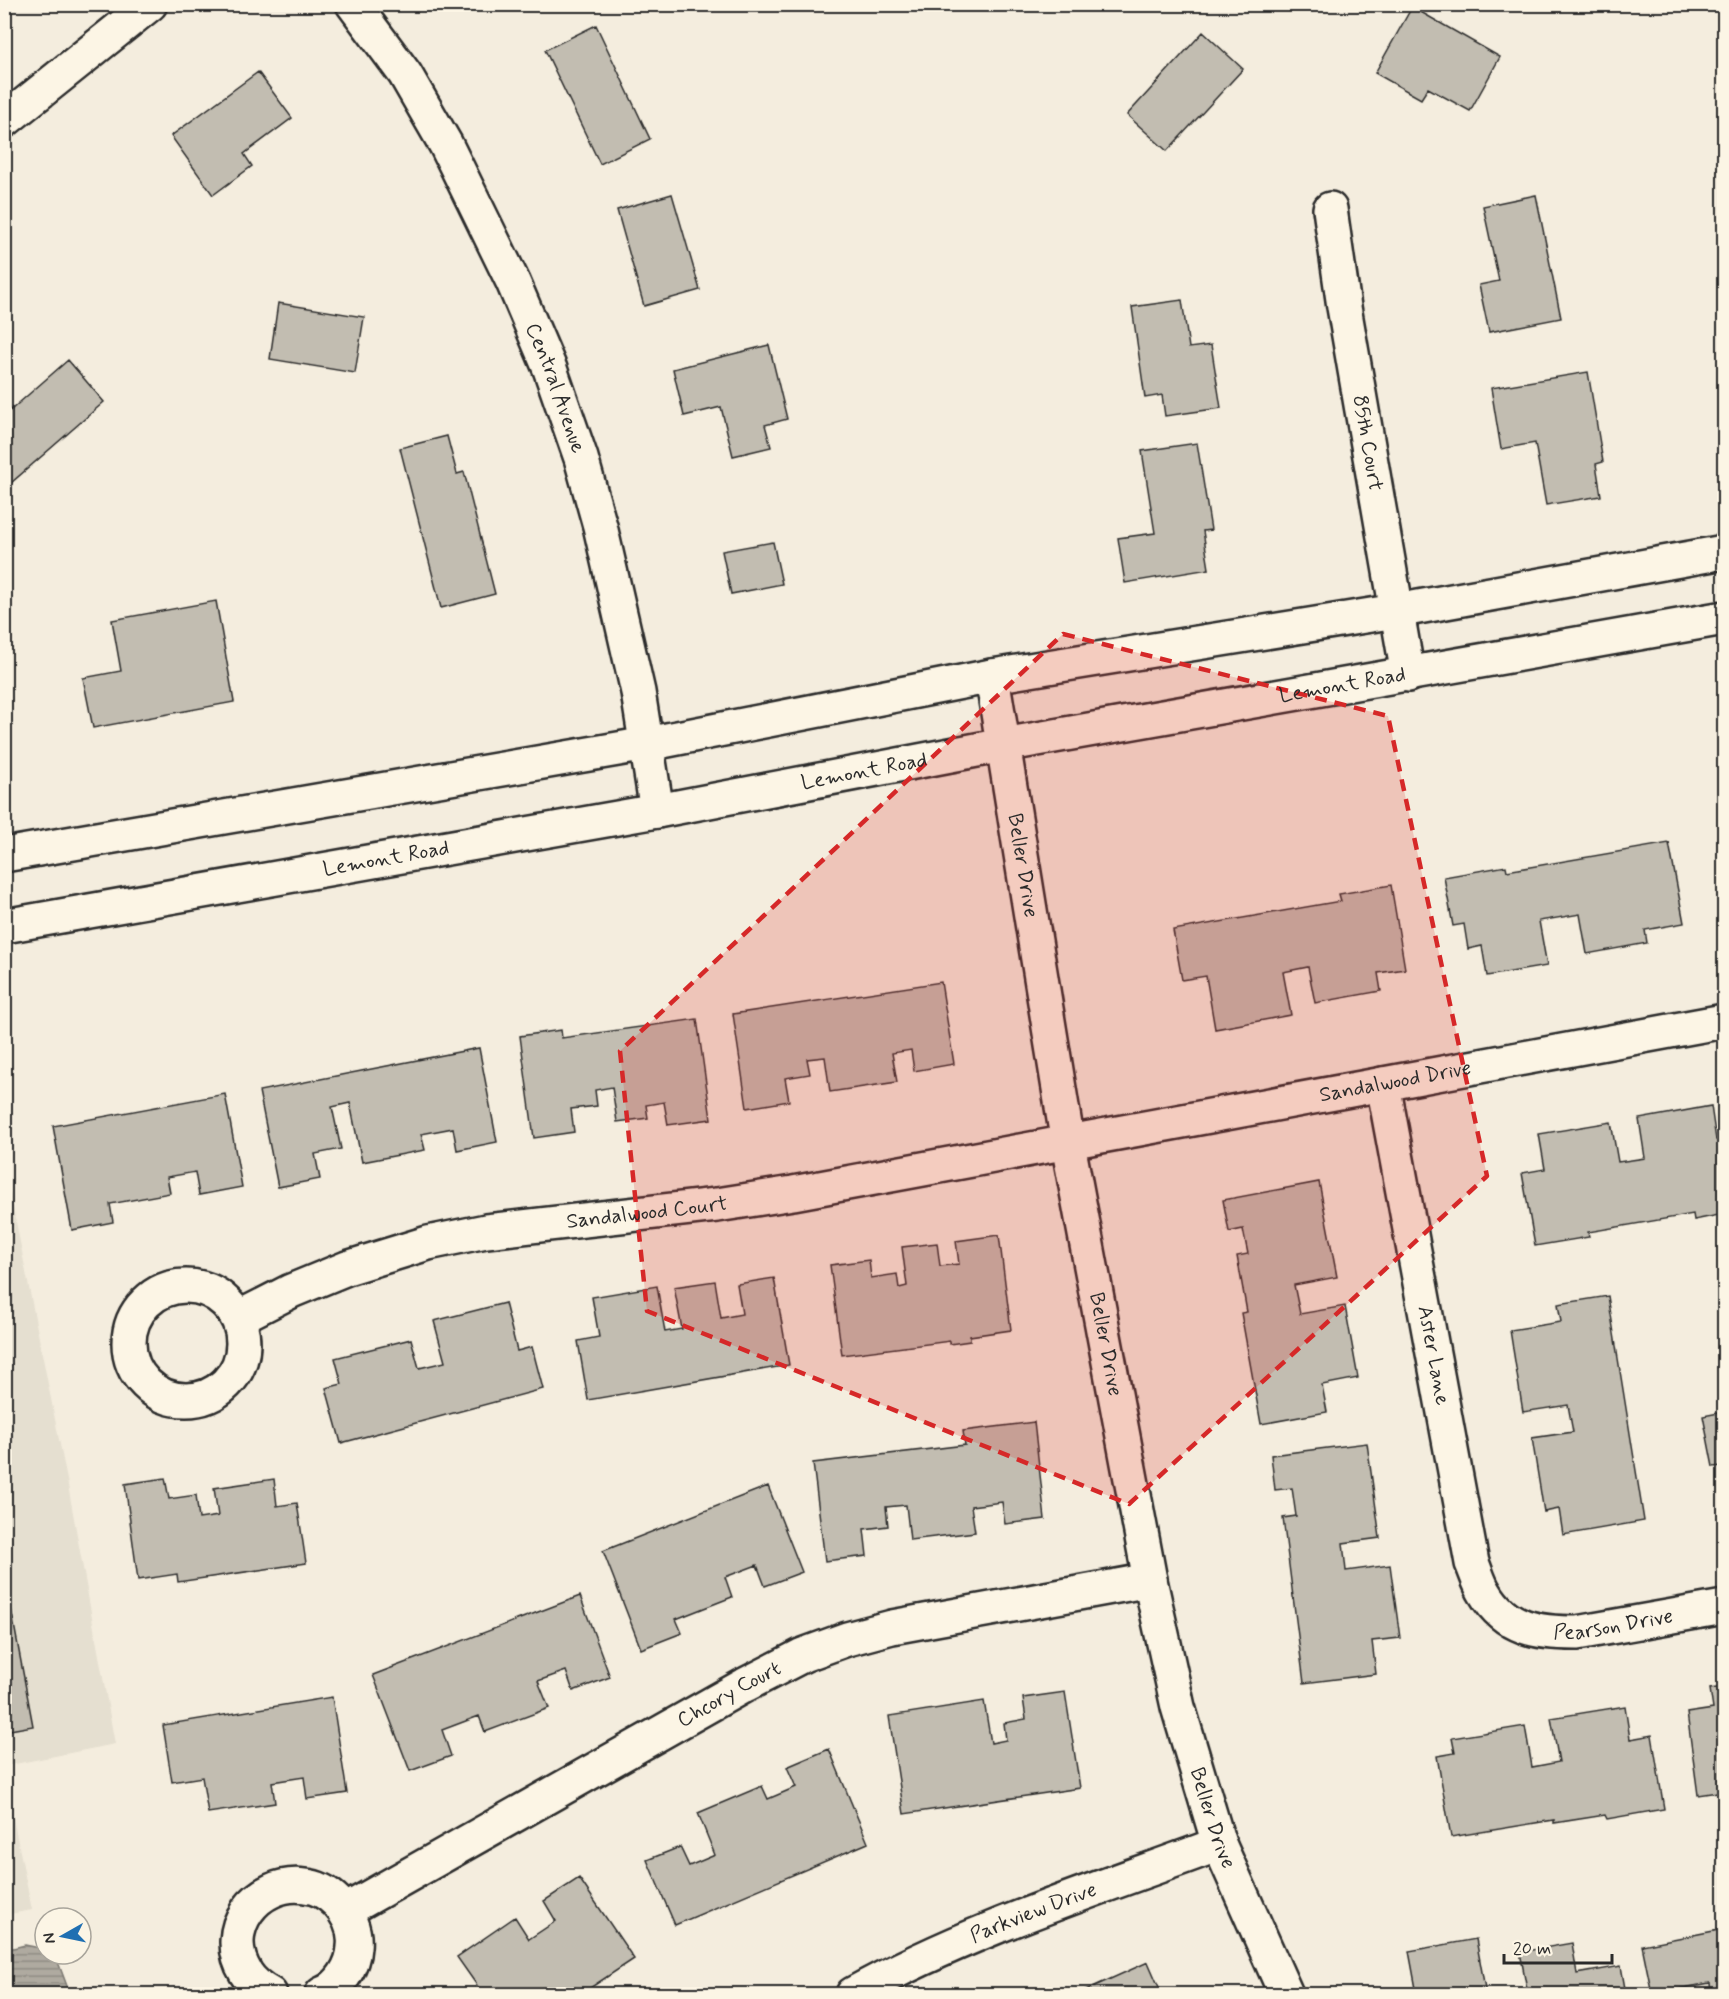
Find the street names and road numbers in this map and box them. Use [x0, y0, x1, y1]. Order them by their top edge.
street label: Central Avenue [518, 319, 592, 457]
street label: 85th Court [1346, 393, 1390, 493]
street label: Lemont Road [1277, 660, 1408, 710]
street label: Lemont Road [799, 746, 930, 797]
street label: Beller Drive [1001, 811, 1045, 920]
street label: Lemont Road [321, 834, 451, 884]
street label: Sandalwood Drive [1317, 1054, 1474, 1109]
street label: Sandalwood Court [565, 1190, 730, 1236]
street label: Beller Drive [1082, 1290, 1129, 1399]
street label: Aster Lane [1410, 1303, 1456, 1407]
street label: Pearson Drive [1553, 1602, 1675, 1647]
street label: Chcory Court [672, 1655, 786, 1734]
street label: Beller Drive [1183, 1764, 1242, 1873]
street label: Parkview Drive [966, 1876, 1101, 1950]

